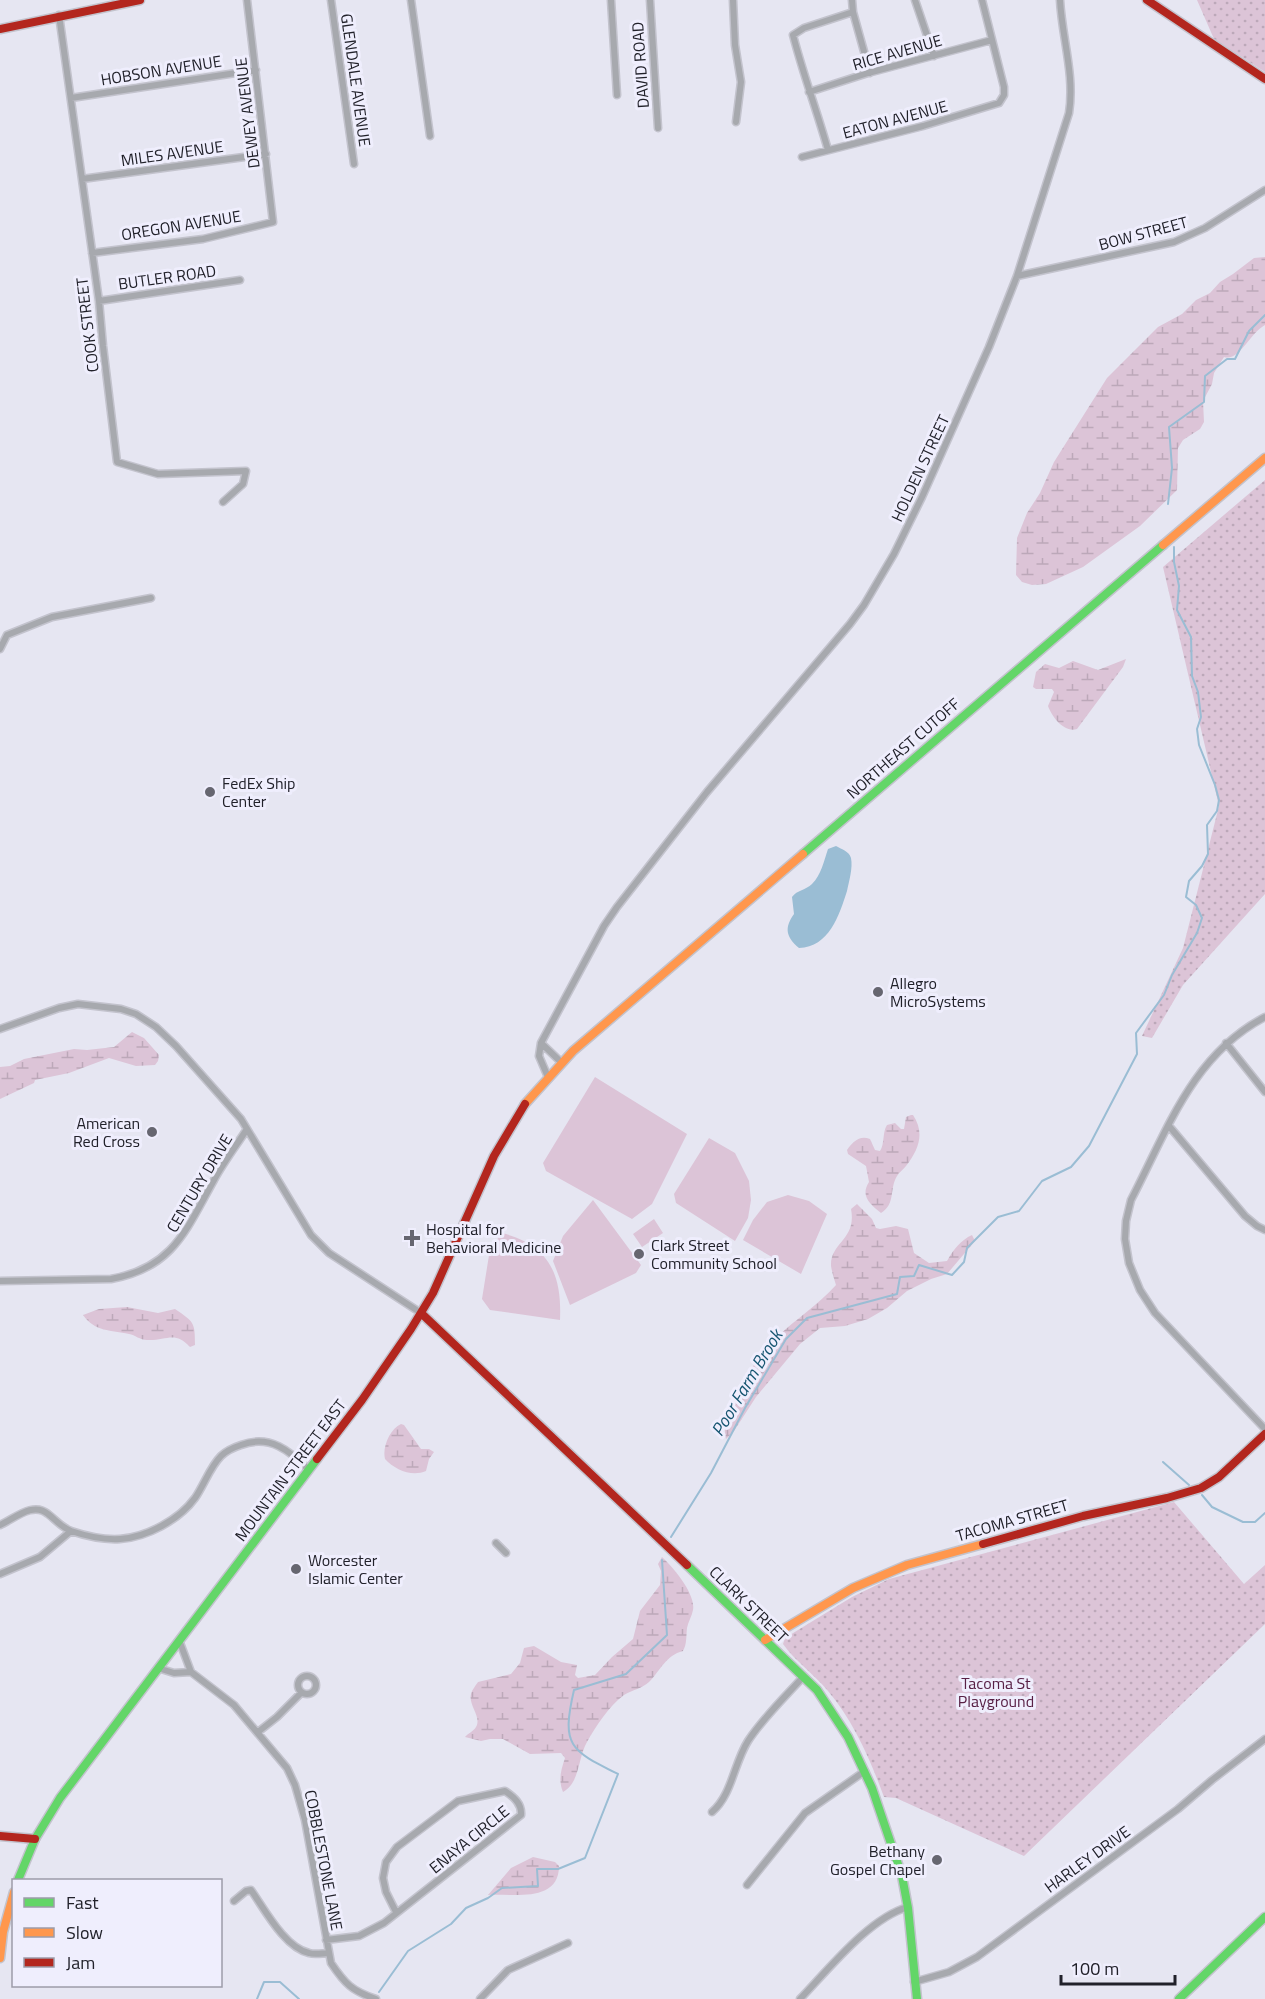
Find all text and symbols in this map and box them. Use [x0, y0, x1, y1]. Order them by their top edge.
street label: GLENDALE AVENUE [335, 12, 377, 148]
street label: DAVID ROAD [625, 21, 655, 109]
street label: RICE AVENUE [849, 28, 945, 76]
street label: HOBSON AVENUE [99, 49, 223, 91]
street label: DEWEY AVENUE [228, 56, 266, 170]
street label: EATON AVENUE [840, 93, 950, 145]
street label: MILES AVENUE [119, 134, 225, 172]
street label: OREGON AVENUE [119, 204, 243, 246]
street label: BOW STREET [1096, 209, 1191, 256]
street label: BUTLER ROAD [117, 258, 217, 296]
street label: COOK STREET [69, 276, 105, 374]
street label: HOLDEN STREET [885, 410, 956, 525]
street label: NORTHEAST CUTOFF [841, 692, 965, 804]
place label: FedEx Ship Center [222, 771, 295, 813]
marker: FedEx Ship Center [203, 785, 217, 799]
place label: Allegro MicroSystems [890, 971, 986, 1013]
marker: Allegro MicroSystems [871, 985, 885, 999]
place label: American Red Cross [73, 1111, 140, 1153]
marker: American Red Cross [145, 1125, 159, 1139]
street label: CENTURY DRIVE [160, 1129, 238, 1237]
place label: Hospital for Behavioral Medicine [426, 1217, 561, 1259]
marker: Hospital for Behavioral Medicine [403, 1229, 421, 1247]
place label: Clark Street Community School [651, 1233, 777, 1275]
marker: Clark Street Community School [632, 1247, 646, 1261]
water label: Poor Farm Brook [704, 1323, 790, 1441]
street label: MOUNTAIN STREET EAST [229, 1393, 352, 1546]
street label: TACOMA STREET [953, 1492, 1071, 1547]
place label: Worcester Islamic Center [308, 1548, 403, 1590]
street label: CLARK STREET [704, 1560, 794, 1648]
marker: Worcester Islamic Center [289, 1562, 303, 1576]
park label: Tacoma St Playground [958, 1671, 1034, 1713]
street label: COBBLESTONE LANE [299, 1788, 349, 1932]
street label: ENAYA CIRCLE [424, 1799, 514, 1879]
street label: HARLEY DRIVE [1039, 1819, 1135, 1898]
place label: Bethany Gospel Chapel [830, 1839, 925, 1881]
marker: Bethany Gospel Chapel [930, 1853, 944, 1867]
legend [12, 1879, 222, 1987]
text: Fast [66, 1889, 99, 1916]
text: Slow [66, 1919, 103, 1946]
scale bar [1061, 1948, 1175, 1986]
text: Jam [66, 1949, 95, 1976]
text: 100 m [1070, 1955, 1119, 1982]

